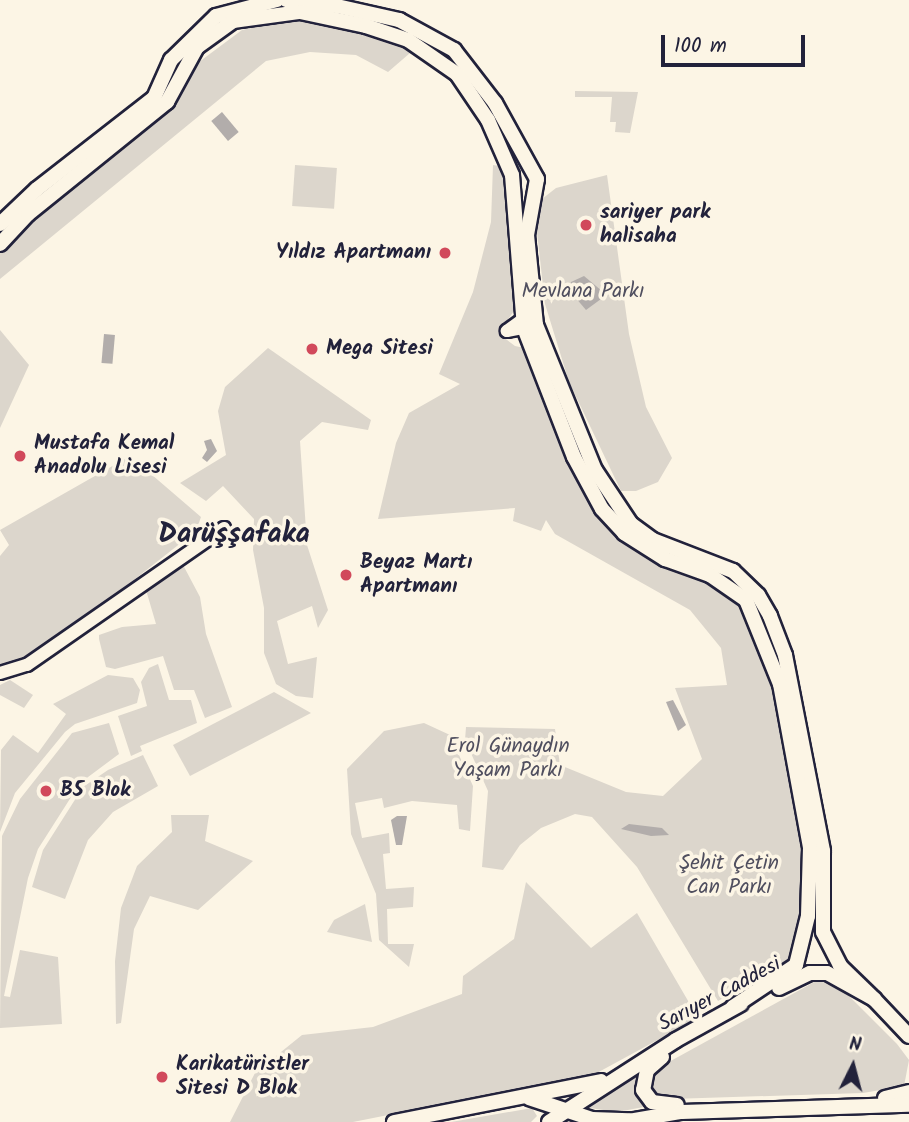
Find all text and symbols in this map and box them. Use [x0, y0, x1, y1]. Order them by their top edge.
scale bar [664, 21, 808, 65]
text: 100 m [674, 30, 727, 63]
place label: sariyer park halisaha [600, 200, 710, 250]
marker: sariyer park halisaha [578, 217, 594, 233]
place label: Yıldız Apartmanı [276, 240, 431, 266]
marker: Yıldız Apartmanı [437, 245, 453, 261]
park label: Mevlana Parkı [522, 279, 644, 305]
place label: Mega Sitesi [326, 336, 433, 362]
marker: Mega Sitesi [304, 341, 320, 357]
place label: Mustafa Kemal Anadolu Lisesi [34, 431, 174, 481]
marker: Mustafa Kemal Anadolu Lisesi [12, 448, 28, 464]
district label: Darüşşafaka [158, 518, 310, 552]
place label: Beyaz Martı Apartmanı [360, 550, 472, 600]
marker: Beyaz Martı Apartmanı [338, 567, 354, 583]
park label: Erol Günaydın Yaşam Parkı [446, 734, 570, 784]
place label: B5 Blok [60, 778, 130, 804]
marker: B5 Blok [38, 783, 54, 799]
park label: Şehit Çetin Can Parkı [679, 851, 779, 901]
street label: Sarıyer Caddesi [655, 952, 785, 1038]
text: N [848, 1030, 863, 1061]
north arrow [818, 1031, 888, 1101]
place label: Karikatüristler Sitesi D Blok [176, 1052, 309, 1102]
marker: Karikatüristler Sitesi D Blok [154, 1069, 170, 1085]

